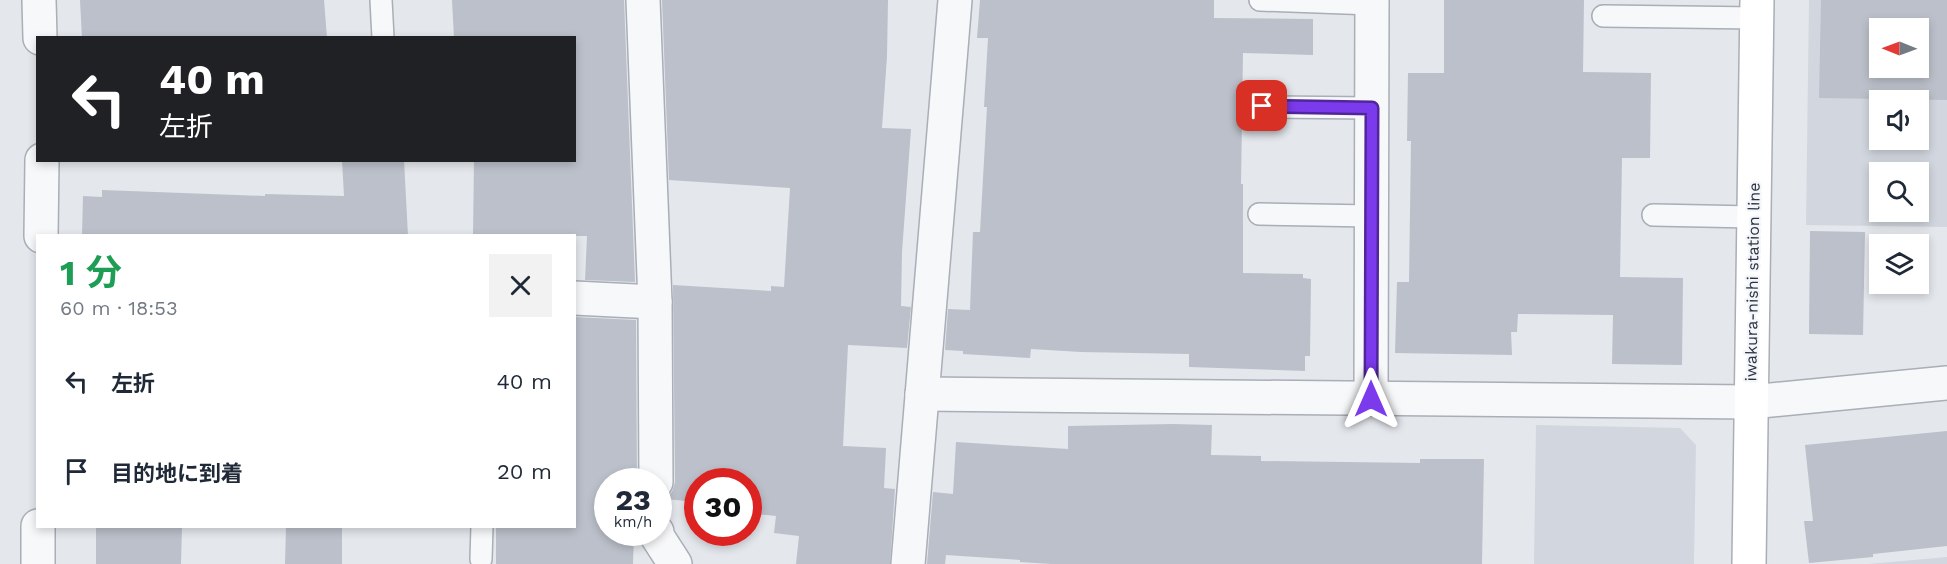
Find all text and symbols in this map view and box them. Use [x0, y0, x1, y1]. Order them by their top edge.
north arrow [1869, 18, 1929, 78]
map controls [1869, 18, 1929, 294]
text: 40 m [159, 55, 265, 104]
icon: left [60, 60, 138, 138]
pin [1236, 80, 1287, 131]
icon: arrive [1245, 89, 1278, 122]
button: sound [1869, 90, 1929, 150]
text: 左折 [159, 111, 213, 143]
button: search [1869, 162, 1929, 222]
street label: iwakura-nishi station line [1741, 182, 1764, 382]
button: layers [1869, 234, 1929, 294]
text: 1 分 [60, 252, 122, 294]
button: close [489, 254, 552, 317]
text: 60 m · 18:53 [60, 296, 178, 320]
icon: left [60, 365, 93, 398]
position arrow [1339, 367, 1403, 431]
text: 40 m [496, 369, 552, 394]
text: 左折 [111, 371, 155, 396]
icon: arrive [60, 455, 93, 488]
text: 20 m [497, 459, 552, 484]
text: 目的地に到着 [111, 461, 243, 486]
speed limit sign: 30 [684, 468, 762, 546]
text: 23 [615, 482, 651, 517]
text: km/h [614, 513, 652, 531]

